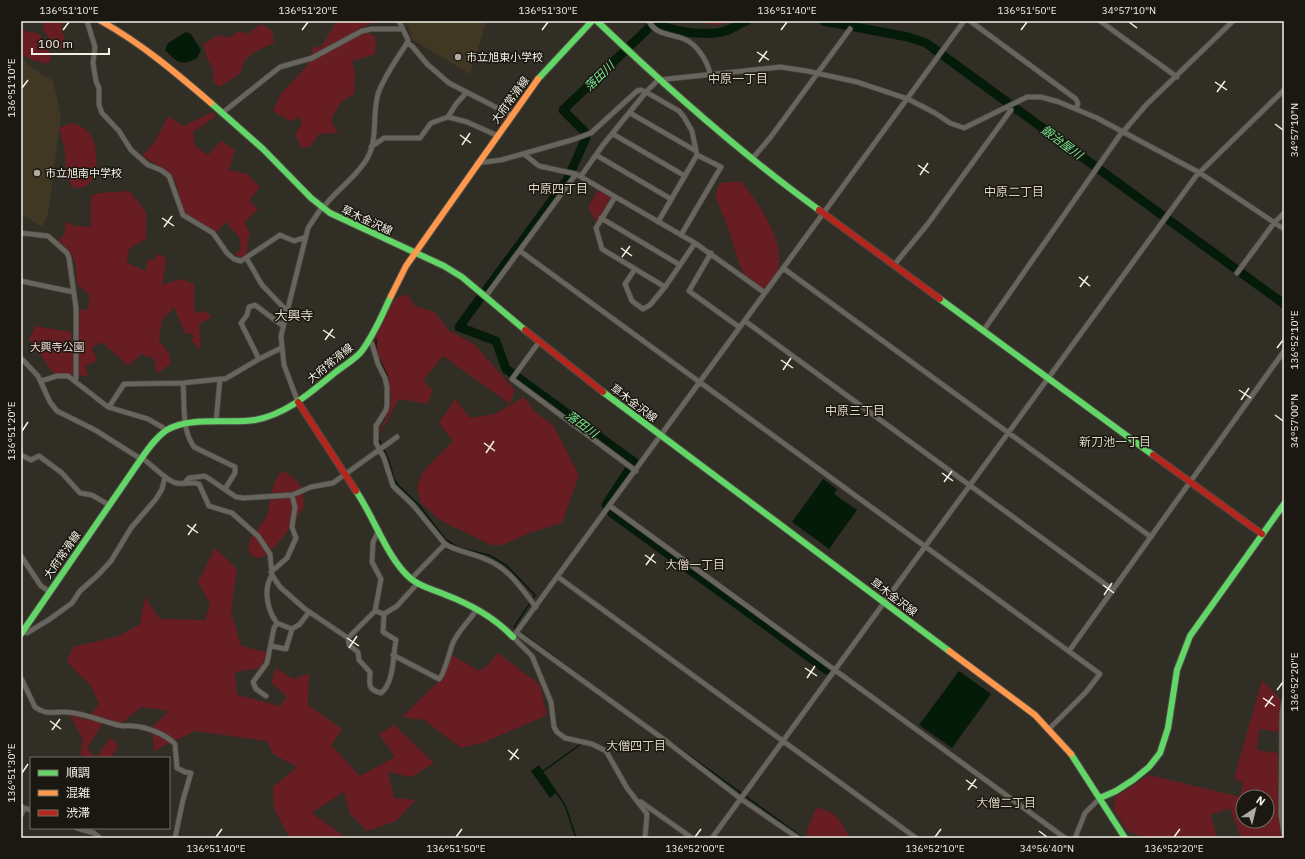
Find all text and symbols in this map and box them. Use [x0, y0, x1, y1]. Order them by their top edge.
text: 136°51'10"E [39, 4, 99, 17]
text: 136°51'20"E [278, 4, 338, 17]
text: 136°51'30"E [518, 4, 578, 17]
text: 136°51'40"E [757, 4, 817, 17]
text: 136°51'50"E [997, 4, 1057, 17]
text: 34°57'10"N [1102, 4, 1156, 17]
scale bar [32, 30, 109, 56]
text: 100 m [38, 36, 73, 51]
place label: 市立旭東小学校 [466, 50, 543, 64]
marker: 市立旭東小学校 [453, 52, 463, 62]
water label: 落田川 [581, 57, 619, 94]
text: 136°51'10"E [5, 58, 18, 118]
district label: 中原一丁目 [708, 71, 768, 86]
street label: 大府常滑線 [488, 74, 532, 126]
text: 34°57'10"N [1288, 103, 1301, 157]
water label: 鍛治屋川 [1038, 122, 1087, 163]
place label: 市立旭南中学校 [45, 166, 122, 180]
marker: 市立旭南中学校 [32, 168, 42, 178]
district label: 中原四丁目 [528, 181, 588, 196]
district label: 中原二丁目 [984, 184, 1044, 199]
street label: 草木金沢線 [339, 202, 395, 238]
district label: 大興寺 [274, 307, 314, 324]
text: 136°52'10"E [1288, 310, 1301, 370]
park label: 大興寺公園 [30, 340, 85, 354]
street label: 大府常滑線 [304, 340, 356, 386]
street label: 草木金沢線 [608, 381, 660, 425]
text: 34°57'00"N [1288, 394, 1301, 448]
text: 136°51'20"E [5, 401, 18, 461]
district label: 中原三丁目 [825, 403, 885, 418]
water label: 落田川 [563, 407, 603, 442]
district label: 新刀池一丁目 [1079, 434, 1151, 449]
street label: 大府常滑線 [40, 528, 84, 582]
district label: 大僧一丁目 [665, 557, 725, 572]
street label: 草木金沢線 [868, 575, 920, 619]
text: 136°52'20"E [1288, 652, 1301, 712]
district label: 大僧四丁目 [606, 738, 666, 753]
text: 136°51'30"E [5, 743, 18, 803]
legend [30, 757, 170, 829]
text: 順調 [66, 765, 90, 780]
text: 混雑 [66, 785, 90, 800]
north arrow [1235, 789, 1275, 829]
text: N [1253, 793, 1268, 809]
district label: 大僧二丁目 [976, 795, 1036, 810]
text: 渋滞 [66, 805, 90, 820]
text: 136°51'40"E [186, 842, 246, 855]
text: 136°51'50"E [426, 842, 486, 855]
text: 136°52'00"E [665, 842, 725, 855]
text: 136°52'10"E [905, 842, 965, 855]
text: 34°56'40"N [1020, 842, 1074, 855]
text: 136°52'20"E [1144, 842, 1204, 855]

